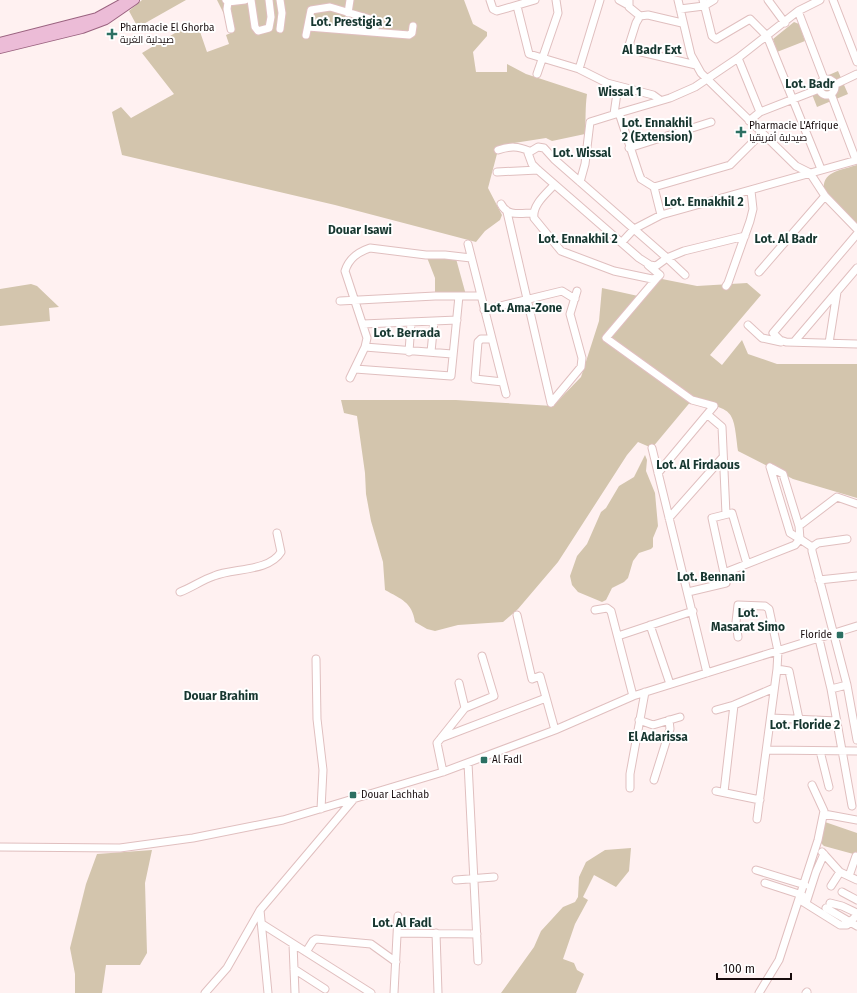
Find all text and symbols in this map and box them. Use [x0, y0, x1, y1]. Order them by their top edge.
district label: Lot. Prestigia 2 [311, 15, 391, 29]
place label: Pharmacie El Ghorba صيدلية الغربة [120, 22, 215, 46]
marker: Pharmacie El Ghorba صيدلية الغربة [107, 29, 117, 39]
district label: Al Badr Ext [621, 43, 682, 57]
district label: Lot. Badr [785, 77, 835, 91]
district label: Wissal 1 [598, 85, 642, 99]
district label: Lot. Ennakhil 2 (Extension) [622, 116, 693, 144]
place label: Pharmacie L'Afrique صيدلية أفريقيا [749, 120, 838, 144]
marker: Pharmacie L'Afrique صيدلية أفريقيا [736, 127, 746, 137]
district label: Lot. Wissal [553, 146, 612, 160]
district label: Lot. Ennakhil 2 [664, 195, 744, 209]
district label: Douar Isawi [328, 223, 392, 237]
district label: Lot. Ennakhil 2 [538, 232, 618, 246]
district label: Lot. Al Badr [755, 232, 818, 246]
district label: Lot. Ama-Zone [484, 301, 563, 315]
district label: Lot. Berrada [374, 326, 441, 340]
district label: Lot. Al Firdaous [656, 458, 740, 472]
district label: Lot. Bennani [677, 570, 745, 584]
district label: Lot. Masarat Simo [711, 606, 785, 634]
place label: Floride [800, 629, 832, 641]
marker: Floride [835, 630, 845, 640]
district label: Douar Brahim [184, 689, 258, 703]
district label: Lot. Floride 2 [770, 718, 840, 732]
district label: El Adarissa [628, 730, 688, 744]
place label: Al Fadl [492, 754, 522, 766]
marker: Al Fadl [479, 755, 489, 765]
place label: Douar Lachhab [361, 789, 429, 801]
marker: Douar Lachhab [348, 790, 358, 800]
district label: Lot. Al Fadl [372, 916, 432, 930]
scale bar [717, 955, 791, 981]
text: 100 m [723, 962, 755, 976]

